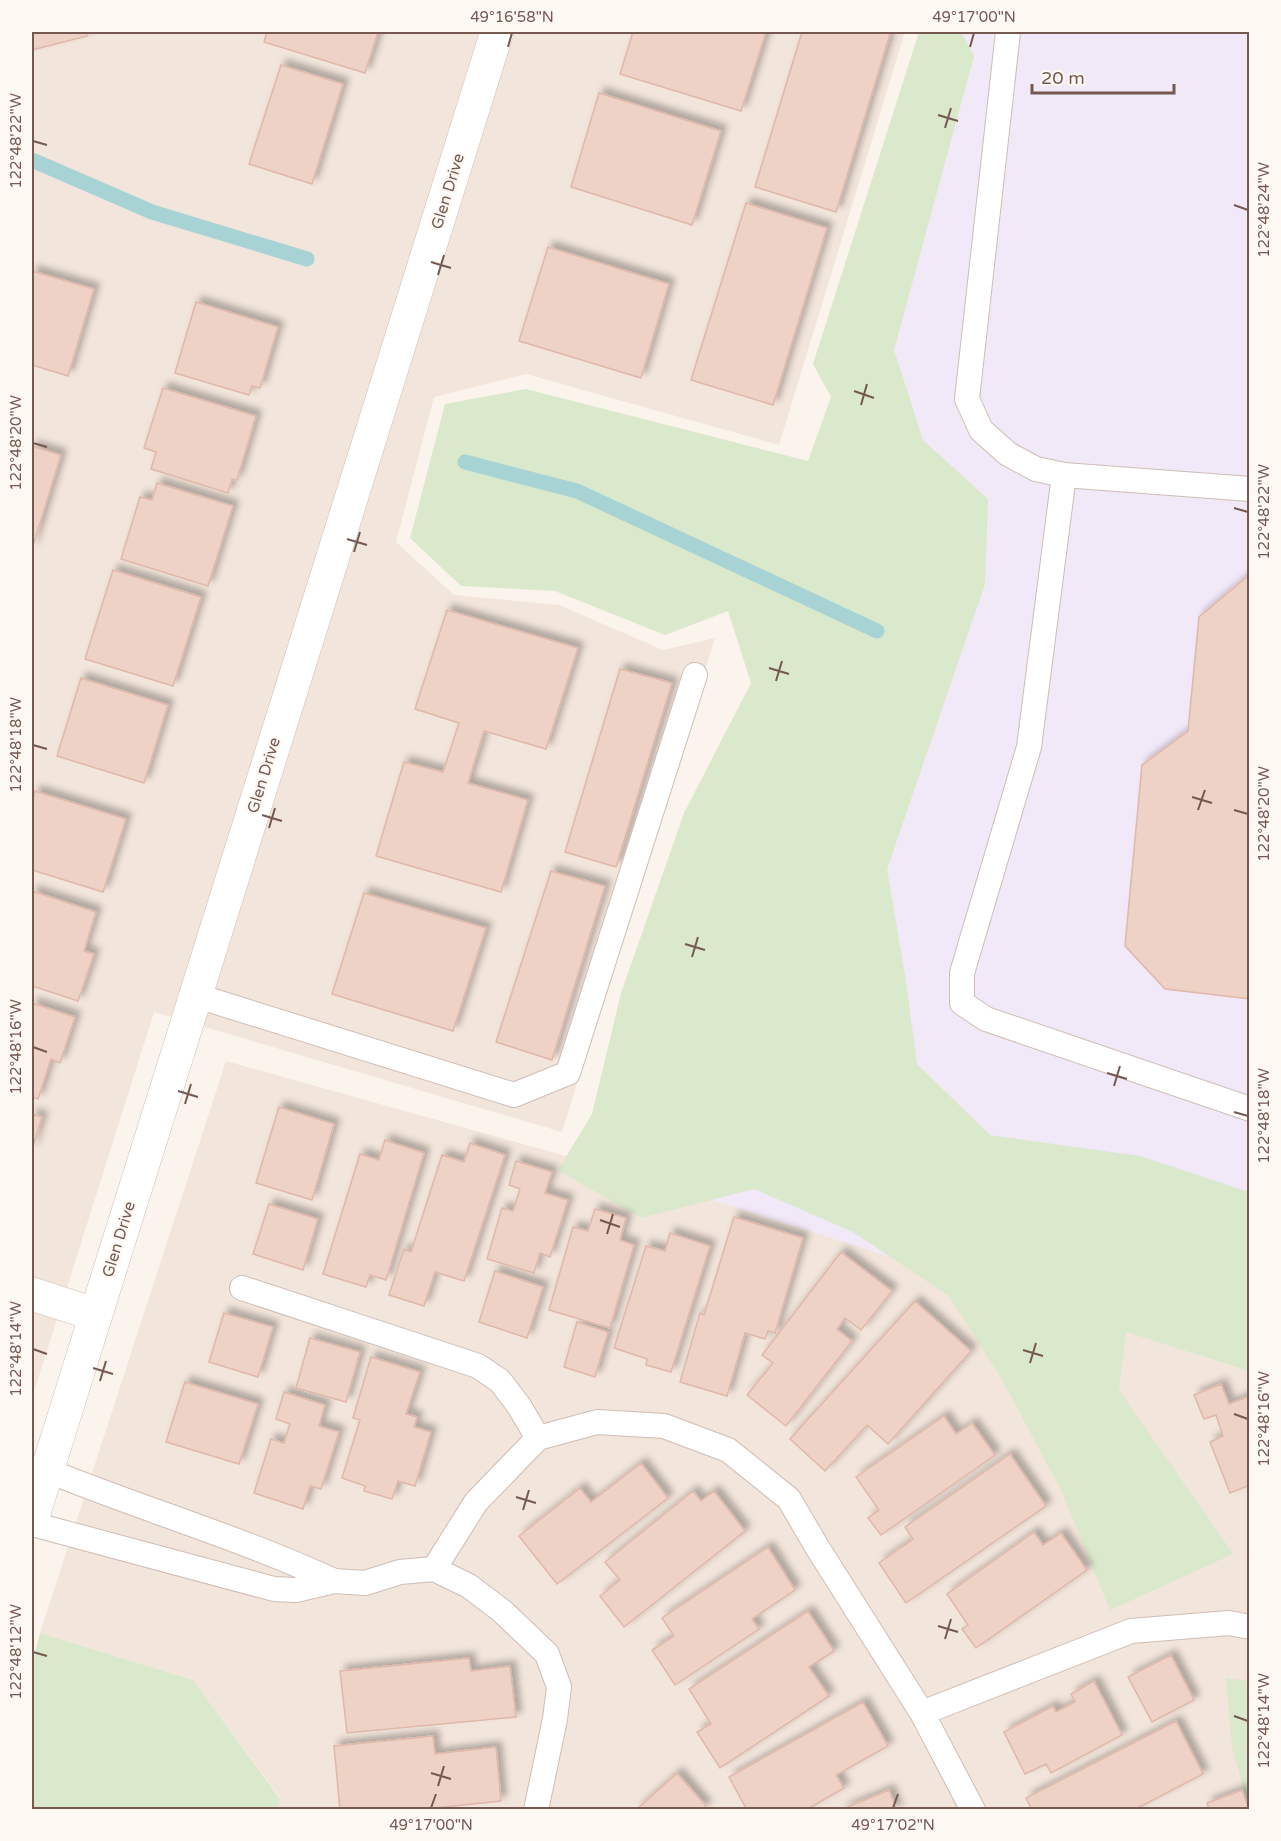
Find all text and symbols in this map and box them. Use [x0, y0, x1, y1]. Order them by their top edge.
text: 49°16'58"N [470, 8, 554, 26]
text: 49°17'00"N [932, 8, 1016, 26]
scale bar [1032, 57, 1174, 95]
text: 20 m [1041, 67, 1085, 89]
text: 122°48'22"W [7, 93, 25, 189]
street label: Glen Drive [427, 151, 469, 232]
text: 122°48'24"W [1255, 162, 1273, 258]
text: 122°48'20"W [7, 395, 25, 491]
text: 122°48'22"W [1255, 464, 1273, 560]
text: 122°48'18"W [7, 697, 25, 793]
street label: Glen Drive [243, 735, 285, 816]
text: 122°48'20"W [1255, 766, 1273, 862]
text: 122°48'16"W [7, 999, 25, 1095]
text: 122°48'18"W [1255, 1068, 1273, 1164]
street label: Glen Drive [98, 1199, 140, 1280]
text: 122°48'14"W [7, 1301, 25, 1397]
text: 122°48'16"W [1255, 1371, 1273, 1467]
text: 122°48'12"W [7, 1604, 25, 1700]
text: 122°48'14"W [1255, 1673, 1273, 1769]
text: 49°17'00"N [389, 1816, 473, 1834]
text: 49°17'02"N [851, 1816, 935, 1834]

